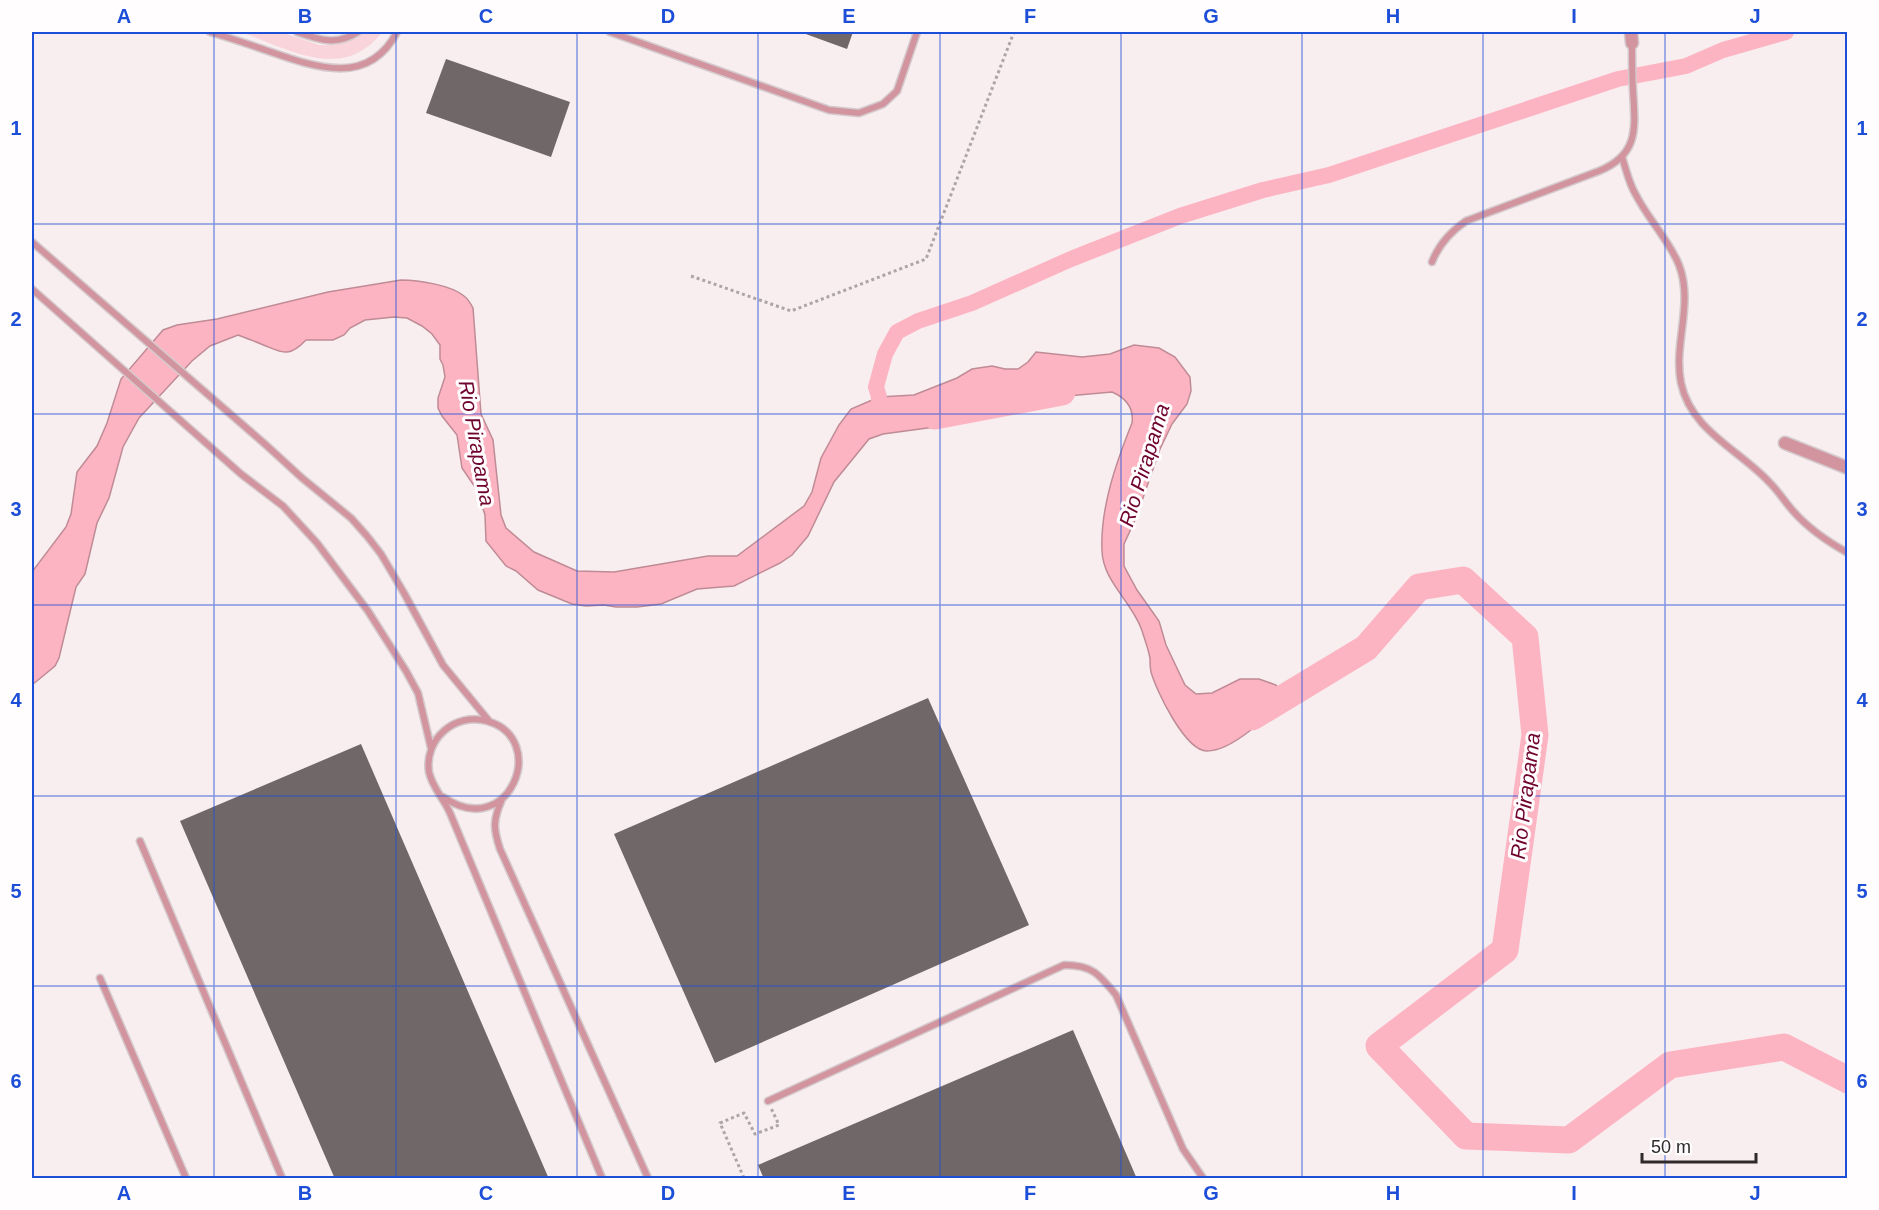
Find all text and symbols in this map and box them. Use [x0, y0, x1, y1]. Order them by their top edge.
text: A [117, 5, 131, 27]
text: B [298, 5, 312, 27]
text: C [479, 5, 493, 27]
text: D [661, 5, 675, 27]
text: E [842, 5, 856, 27]
text: F [1024, 5, 1036, 27]
text: G [1203, 5, 1219, 27]
text: H [1386, 5, 1400, 27]
text: I [1571, 5, 1577, 27]
text: J [1749, 5, 1761, 27]
text: 1 [10, 117, 22, 139]
text: 1 [1856, 117, 1868, 139]
text: 2 [10, 308, 22, 330]
text: 2 [1856, 308, 1868, 330]
water label: Rio Pirapama [455, 378, 499, 508]
water label: Rio Pirapama [1114, 401, 1174, 529]
text: 3 [10, 498, 22, 520]
text: 3 [1856, 498, 1868, 520]
text: 4 [10, 689, 22, 711]
text: 4 [1856, 689, 1868, 711]
water label: Rio Pirapama [1506, 731, 1544, 861]
text: 5 [10, 880, 22, 902]
text: 5 [1856, 880, 1868, 902]
text: 6 [10, 1070, 22, 1092]
text: 6 [1856, 1070, 1868, 1092]
scale bar [1642, 1126, 1756, 1164]
text: 50 m [1651, 1137, 1691, 1157]
text: A [117, 1182, 131, 1204]
text: B [298, 1182, 312, 1204]
text: C [479, 1182, 493, 1204]
text: D [661, 1182, 675, 1204]
text: E [842, 1182, 856, 1204]
text: F [1024, 1182, 1036, 1204]
text: G [1203, 1182, 1219, 1204]
text: H [1386, 1182, 1400, 1204]
text: I [1571, 1182, 1577, 1204]
text: J [1749, 1182, 1761, 1204]

